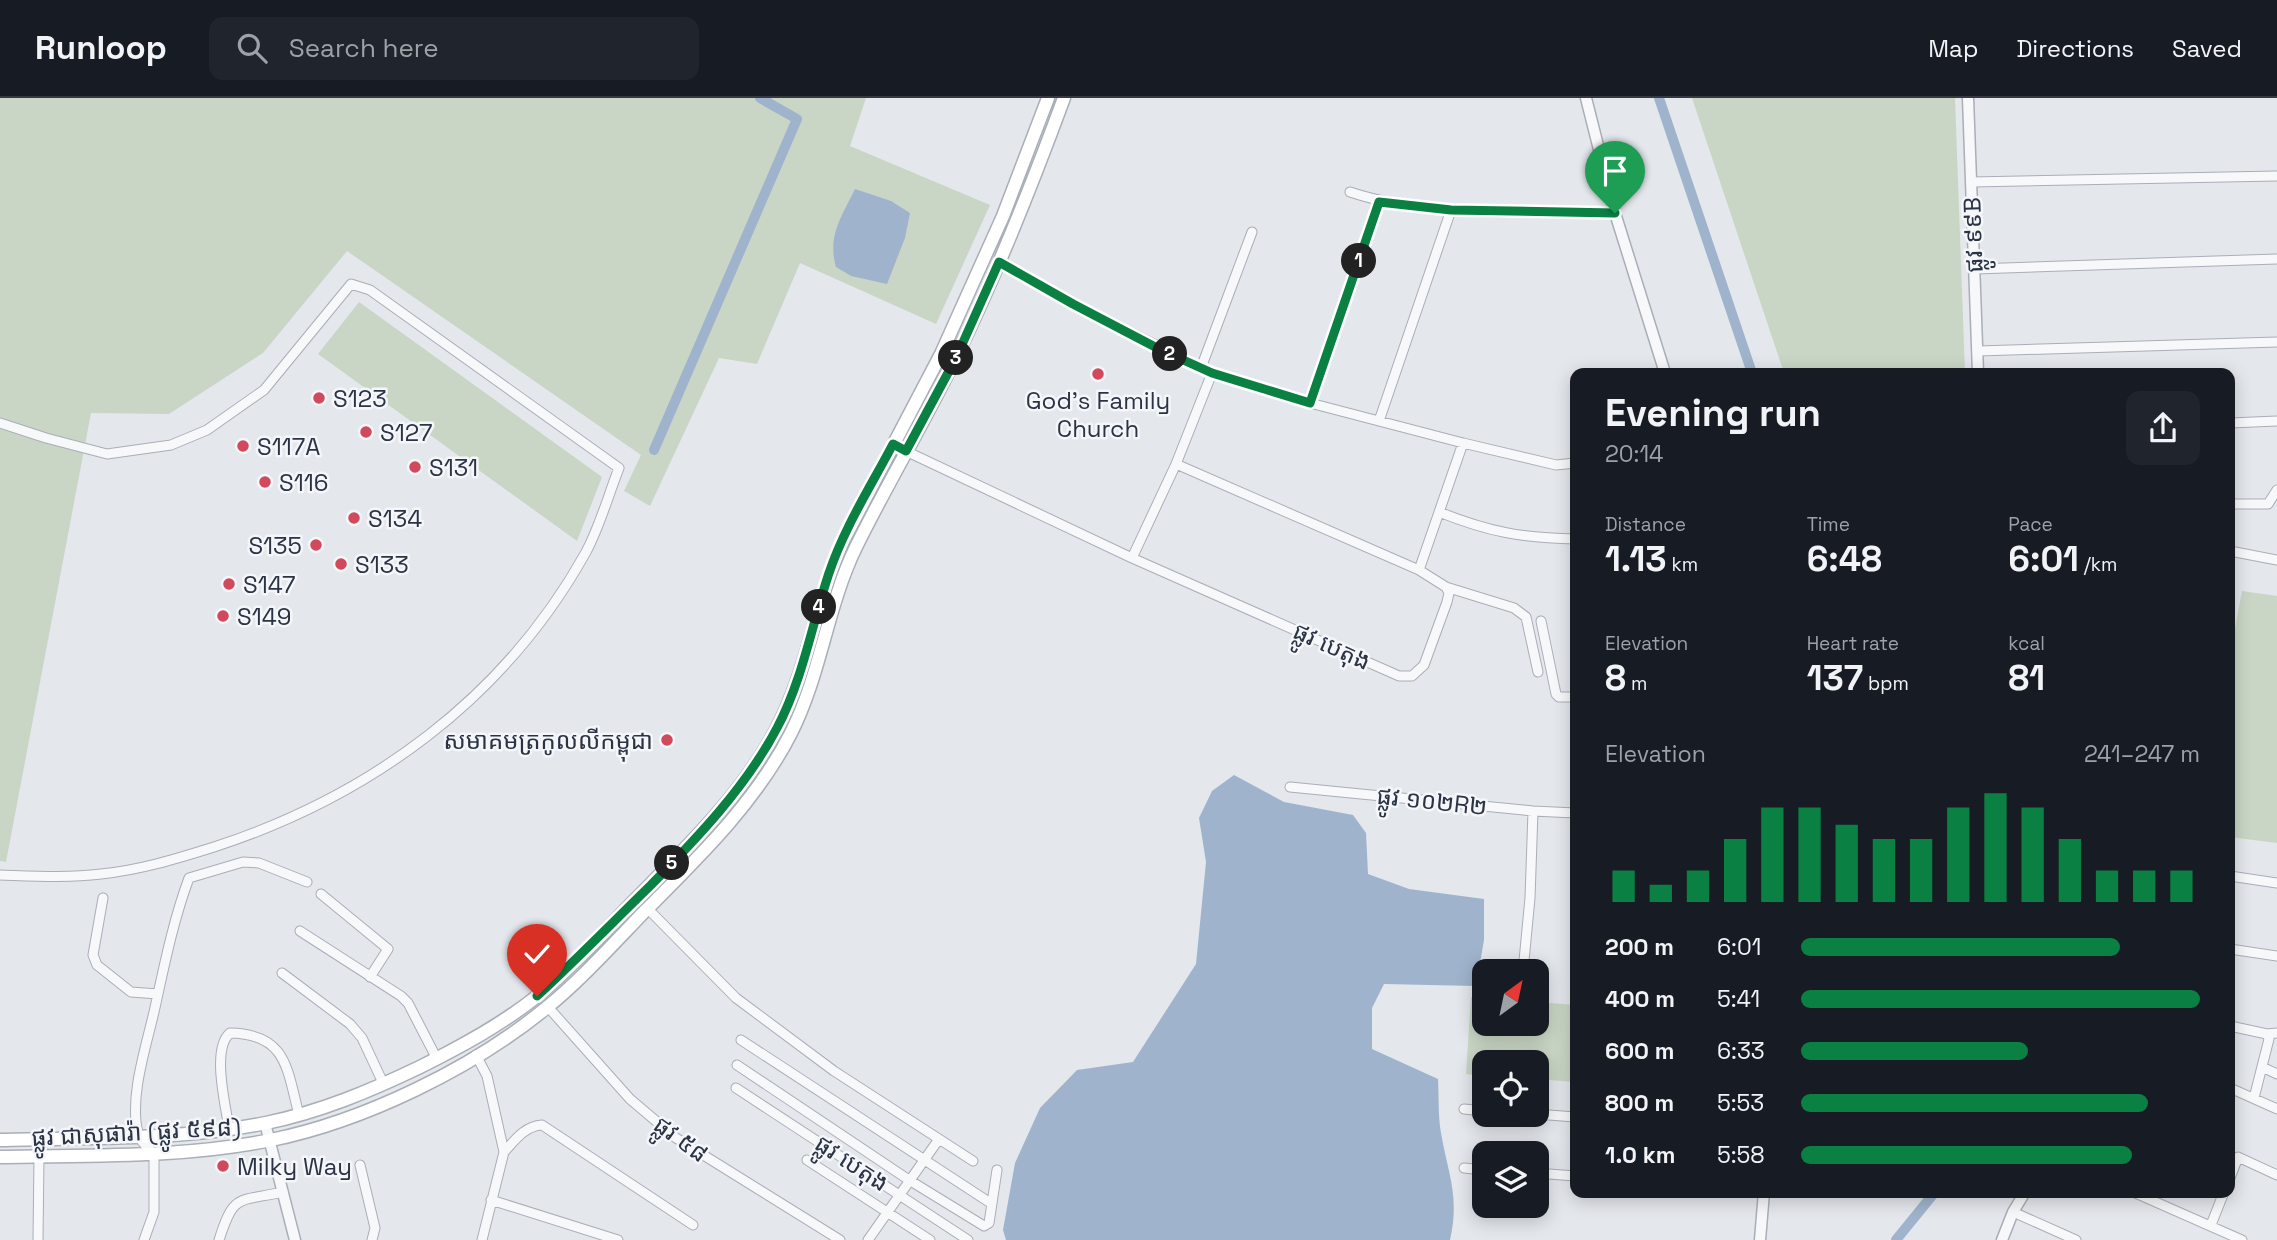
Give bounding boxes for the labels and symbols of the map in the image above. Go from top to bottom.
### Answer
pin [1585,141,1645,213]
street label: ផ្លូវ ៩៩B [1956,196,1997,273]
pin: 1 [1342,244,1376,278]
pin: 2 [1152,336,1188,372]
pin: 3 [939,341,974,376]
marker: God's Family Church [1090,366,1106,382]
place label: S123 [333,383,387,414]
place label: God's Family Church [1026,385,1170,444]
marker: S123 [311,390,327,406]
place label: S127 [380,417,433,448]
marker: S127 [358,424,374,440]
place label: S117A [257,431,320,462]
marker: S117A [235,438,251,454]
place label: S131 [429,452,478,483]
marker: S131 [407,459,423,475]
place label: S116 [279,467,328,498]
marker: S116 [257,474,273,490]
place label: S134 [368,503,422,534]
marker: S134 [346,510,362,526]
place label: S135 [248,530,302,561]
marker: S135 [308,537,324,553]
place label: S133 [355,549,409,580]
marker: S133 [333,556,349,572]
place label: S147 [243,569,296,600]
marker: S147 [221,576,237,592]
pin: 4 [802,589,836,624]
place label: S149 [237,601,291,632]
marker: S149 [215,608,231,624]
street label: ផ្លូវ បេតុង [1285,615,1376,683]
place label: សមាគមត្រកូលលីកម្ពុជា [444,725,653,762]
marker: សមាគមត្រកូលលីកម្ពុជា [659,732,675,748]
street label: ផ្លូវ ១០២R២ [1374,780,1489,829]
pin: 5 [654,846,690,880]
pin [507,924,567,996]
north arrow [1472,959,1549,1036]
street label: ផ្លូវ ៥៨ [644,1109,714,1175]
street label: ផ្លូវ ជាសុផារ៉ា (ផ្លូវ ៥៩៨) [30,1111,242,1160]
street label: ផ្លូវ បេតុង [805,1128,895,1204]
place label: Milky Way [237,1151,352,1182]
marker: Milky Way [215,1158,231,1174]

